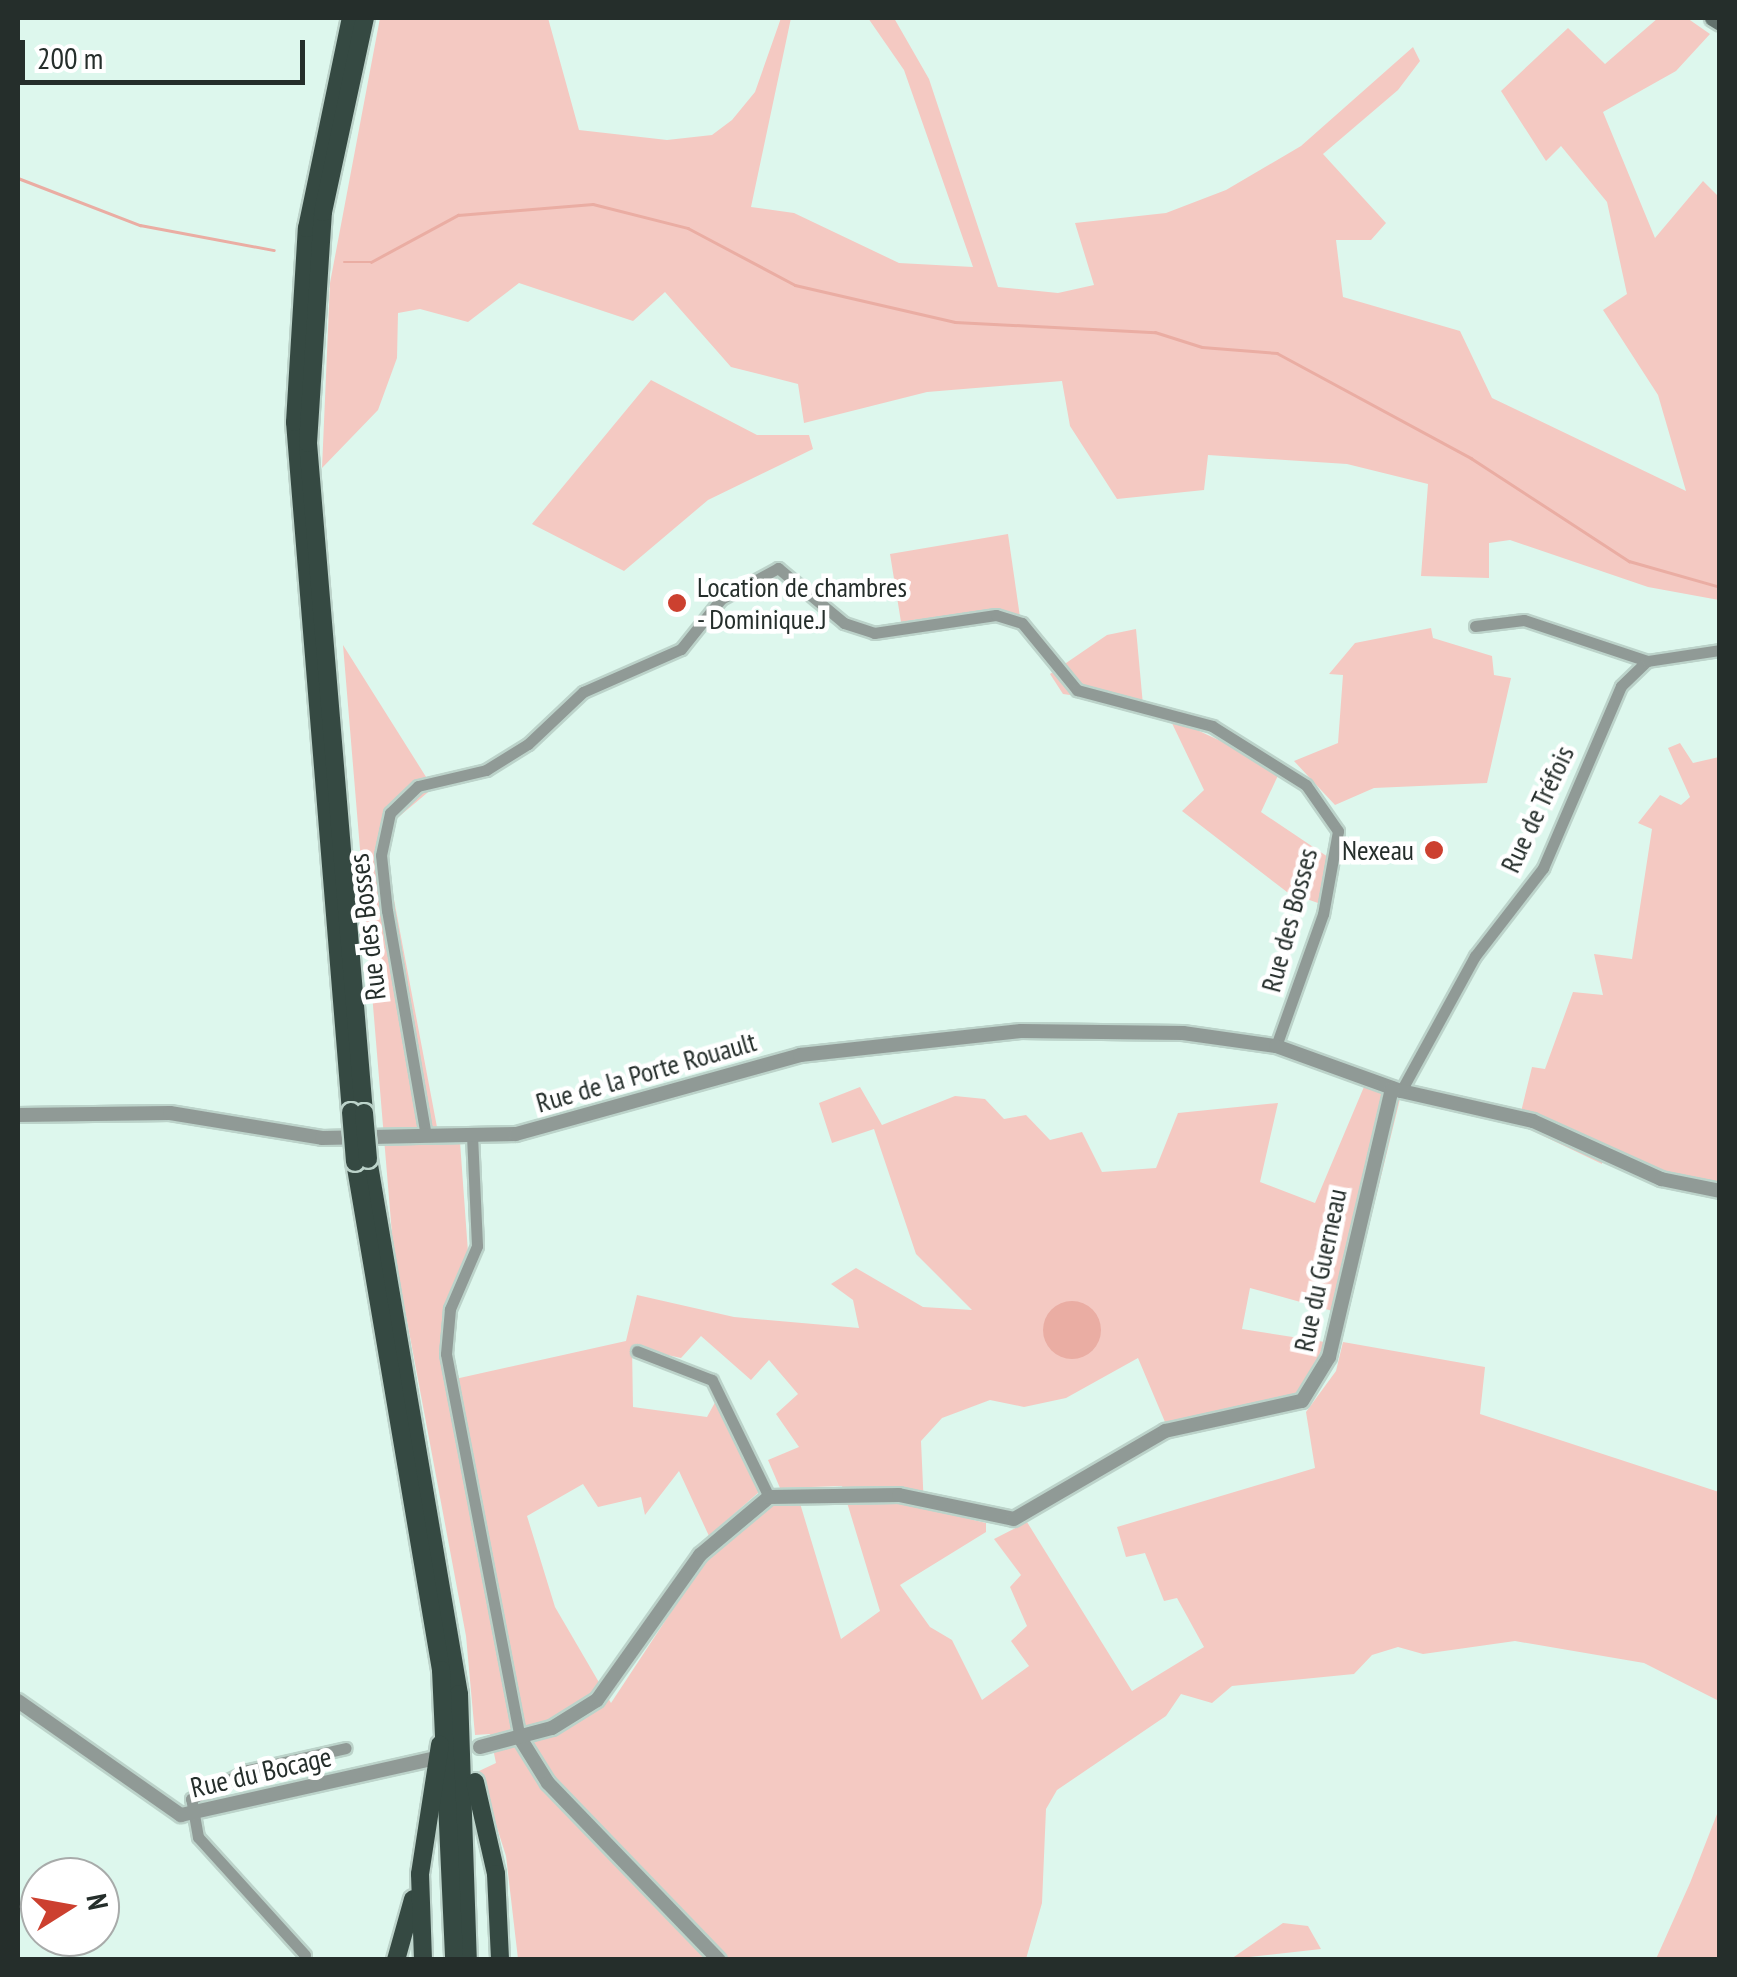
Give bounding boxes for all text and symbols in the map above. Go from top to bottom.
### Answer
scale bar [25,20,310,82]
text: 200 m [37,38,103,77]
place label: Location de chambres - Dominique.J [697,570,907,636]
marker: Location de chambres - Dominique.J [666,592,688,614]
street label: Rue de Tréfois [1493,740,1581,878]
place label: Nexeau [1342,833,1414,867]
marker: Nexeau [1423,839,1445,861]
street label: Rue des Bosses [1254,844,1324,996]
street label: Rue des Bosses [341,852,393,1002]
street label: Rue de la Porte Rouault [532,1024,760,1120]
street label: Rue du Guerneau [1286,1185,1354,1355]
street label: Rue du Bocage [187,1739,335,1805]
north arrow [20,1857,120,1957]
text: N [78,1891,118,1913]

